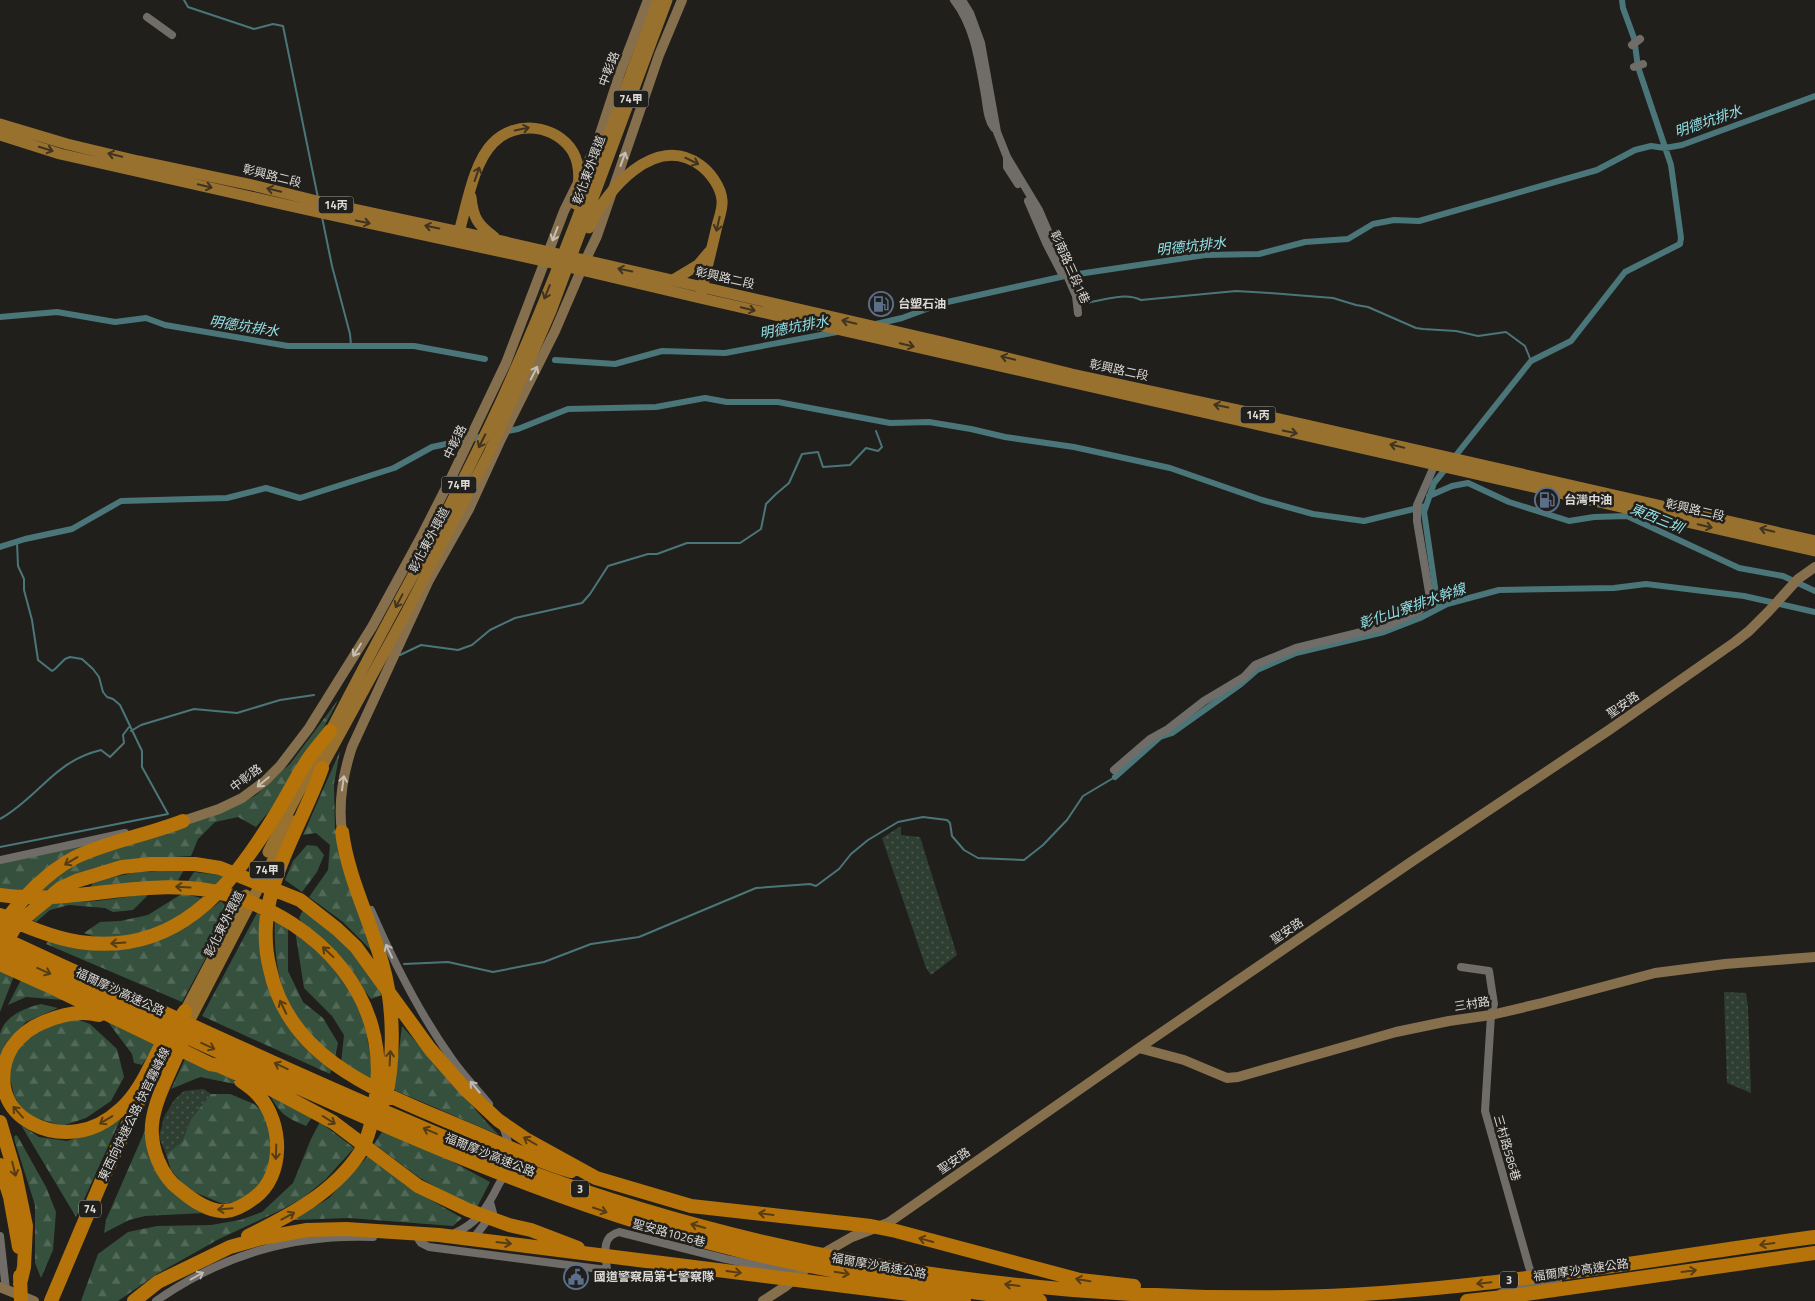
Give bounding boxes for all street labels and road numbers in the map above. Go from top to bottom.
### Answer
street label: 中彰路 [593,49,624,89]
road number: 74甲 [614,90,648,108]
street label: 彰化東外環道 [567,133,610,207]
street label: 彰興路二段 [241,159,304,192]
road number: 14丙 [318,196,354,214]
street label: 彰南路三段1巷 [1046,227,1095,307]
street label: 彰興路二段 [694,262,756,294]
street label: 彰興路二段 [1088,354,1150,385]
road number: 14丙 [1240,406,1276,424]
street label: 中彰路 [438,421,471,462]
road number: 74甲 [442,476,476,494]
street label: 彰興路二段 [1664,494,1726,526]
street label: 彰化東外環道 [403,504,454,576]
street label: 聖安路 [1603,686,1643,723]
street label: 中彰路 [226,759,266,796]
road number: 74甲 [250,862,284,878]
street label: 彰化東外環道 [199,887,248,960]
street label: 聖安路 [1266,913,1307,949]
street label: 福爾摩沙高速公路 [73,963,168,1020]
street label: 三村路 [1453,991,1491,1016]
street label: 東西向快速公路 快官霧峰線 [93,1044,174,1184]
street label: 三村路586巷 [1489,1112,1526,1183]
street label: 福爾摩沙高速公路 [442,1128,538,1181]
street label: 聖安路 [934,1142,974,1179]
road number: 3 [571,1180,589,1198]
road number: 74 [79,1200,101,1218]
street label: 聖安路1026巷 [631,1214,708,1251]
street label: 福爾摩沙高速公路 [830,1248,928,1283]
street label: 福爾摩沙高速公路 [1532,1253,1630,1286]
road number: 3 [1500,1272,1518,1288]

